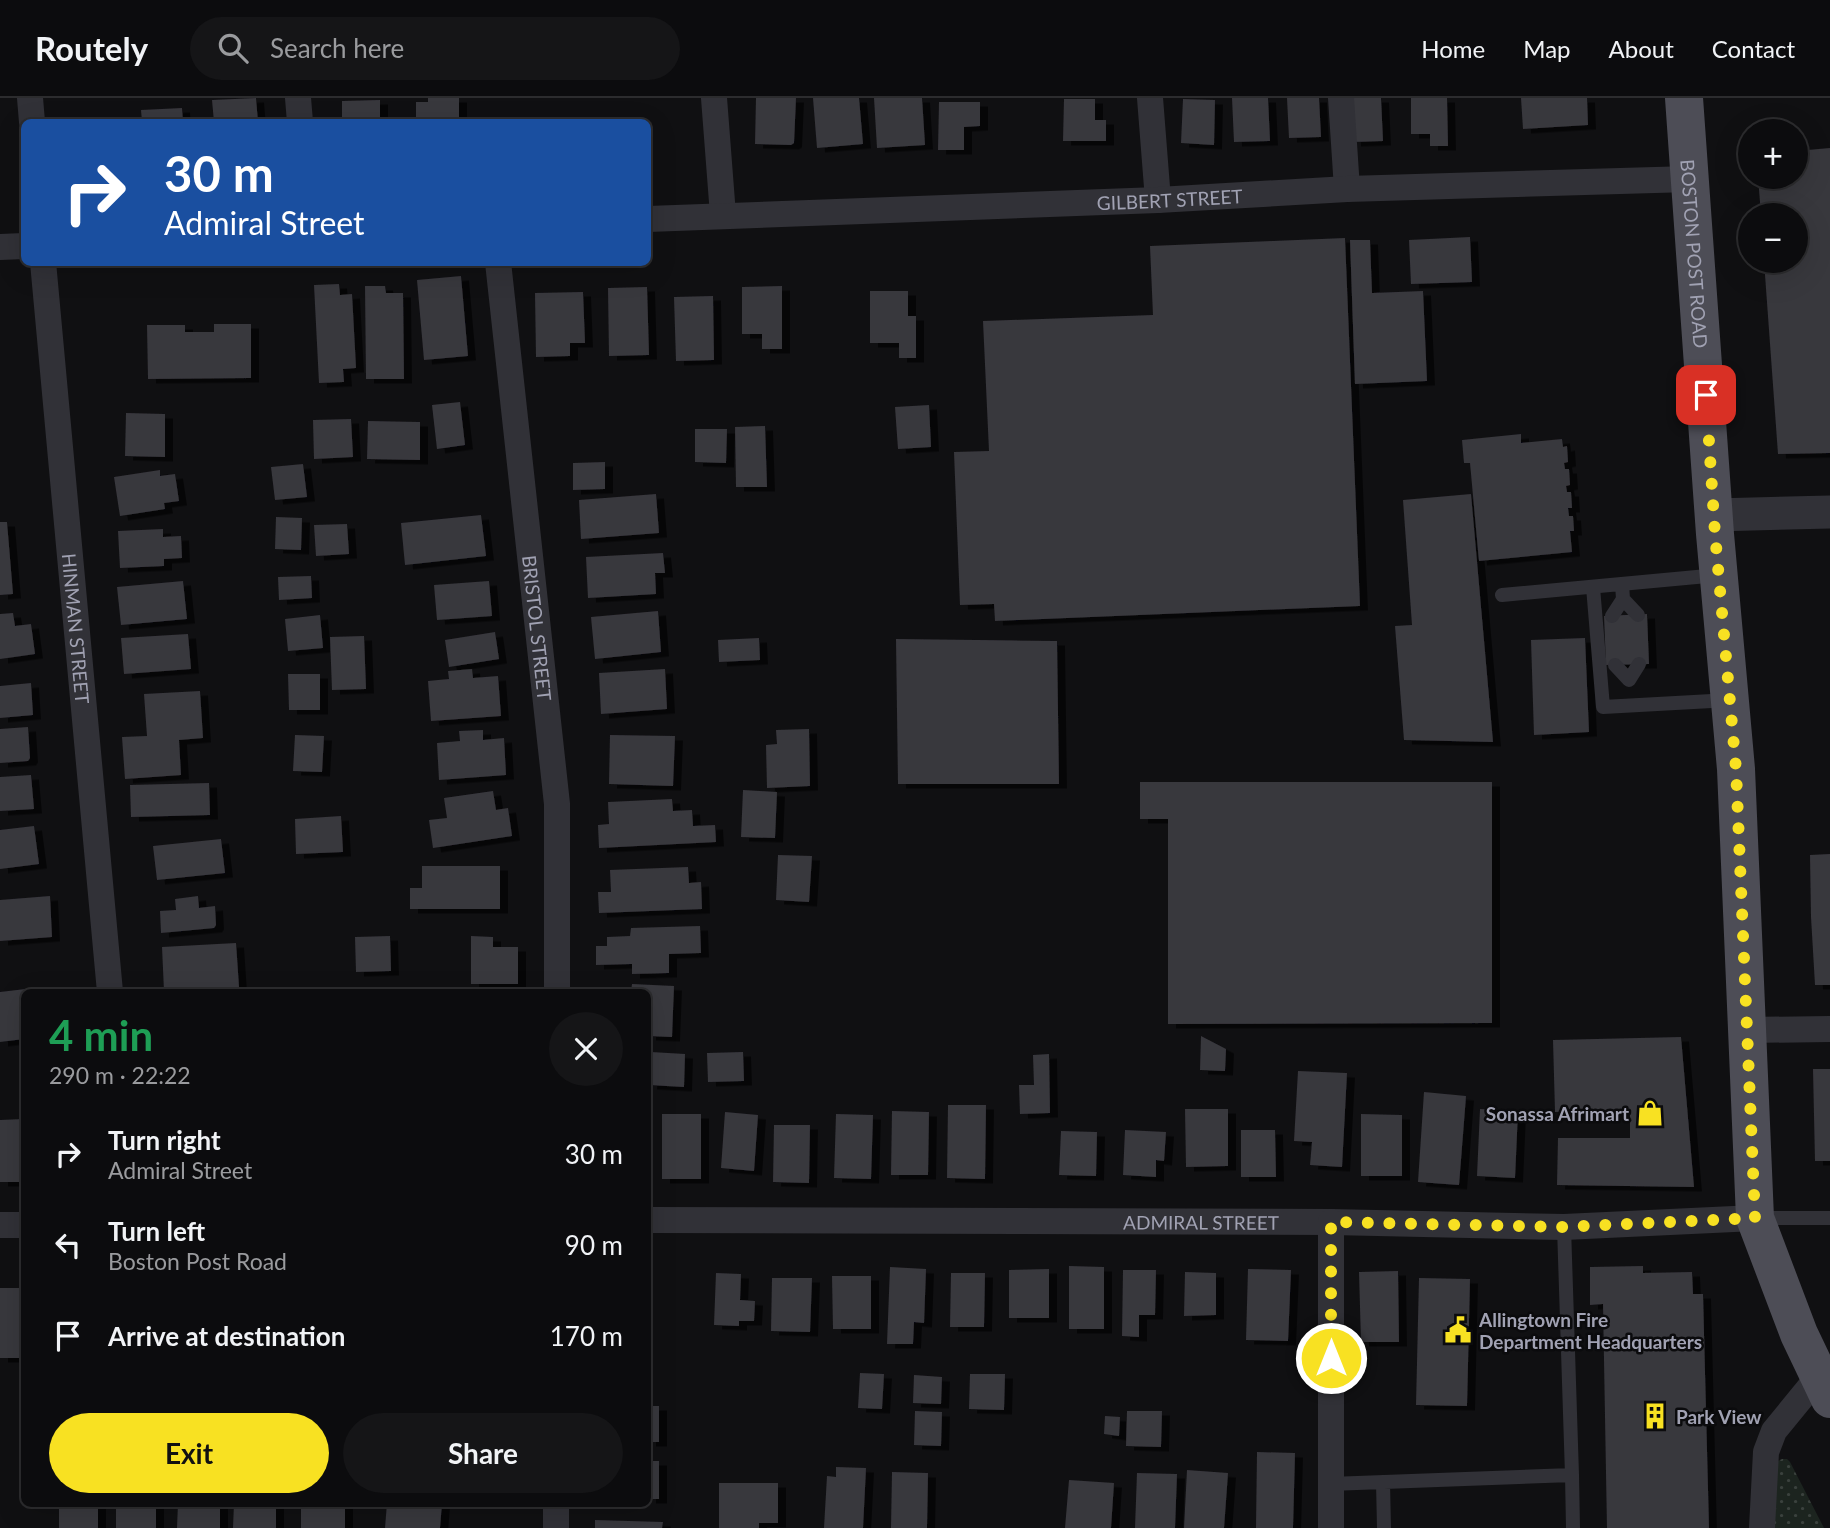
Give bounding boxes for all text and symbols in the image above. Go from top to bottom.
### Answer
search box [190,17,680,80]
text: Routely [35,28,148,68]
icon: search [214,29,252,67]
text: Search here [270,32,404,64]
text: Home [1421,34,1485,63]
text: Map [1523,34,1571,63]
text: About [1609,34,1674,63]
text: Contact [1712,34,1795,63]
map controls [1738,119,1808,273]
button: + [1738,119,1808,189]
text: 30 m [164,144,274,202]
icon: right [49,147,140,238]
street label: BOSTON POST ROAD [1677,158,1713,349]
street label: GILBERT STREET [1096,184,1243,214]
text: Admiral Street [164,203,365,242]
button: − [1738,203,1808,273]
pin [1676,365,1736,425]
icon: arrive [1687,376,1725,414]
street label: HINMAN STREET [58,552,95,705]
street label: BRISTOL STREET [518,554,557,702]
text: 4 min [49,1010,153,1060]
button: close [549,1012,623,1086]
text: 290 m · 22:22 [49,1061,191,1089]
shop icon: Sonassa Afrimart [1635,1098,1665,1128]
place label: Sonassa Afrimart [1486,1102,1629,1125]
text: Turn right [108,1124,221,1156]
icon: right [49,1135,87,1173]
text: 30 m [565,1138,623,1170]
text: Admiral Street [108,1156,252,1184]
street label: ADMIRAL STREET [1123,1210,1279,1233]
text: Turn left [108,1215,205,1247]
icon: left [49,1226,87,1264]
text: 90 m [565,1229,623,1261]
text: Boston Post Road [108,1247,287,1275]
place label: Allingtown Fire Department Headquarters [1478,1308,1702,1353]
public building icon: Allingtown Fire Department Headquarters [1443,1315,1473,1345]
icon: arrive [49,1317,87,1355]
text: Arrive at destination [108,1320,345,1352]
text: 170 m [550,1320,623,1352]
position arrow [1294,1321,1368,1395]
building icon: Park View [1640,1401,1670,1431]
place label: Park View [1676,1405,1762,1428]
button: Exit [49,1413,329,1493]
button: Share [343,1413,623,1493]

